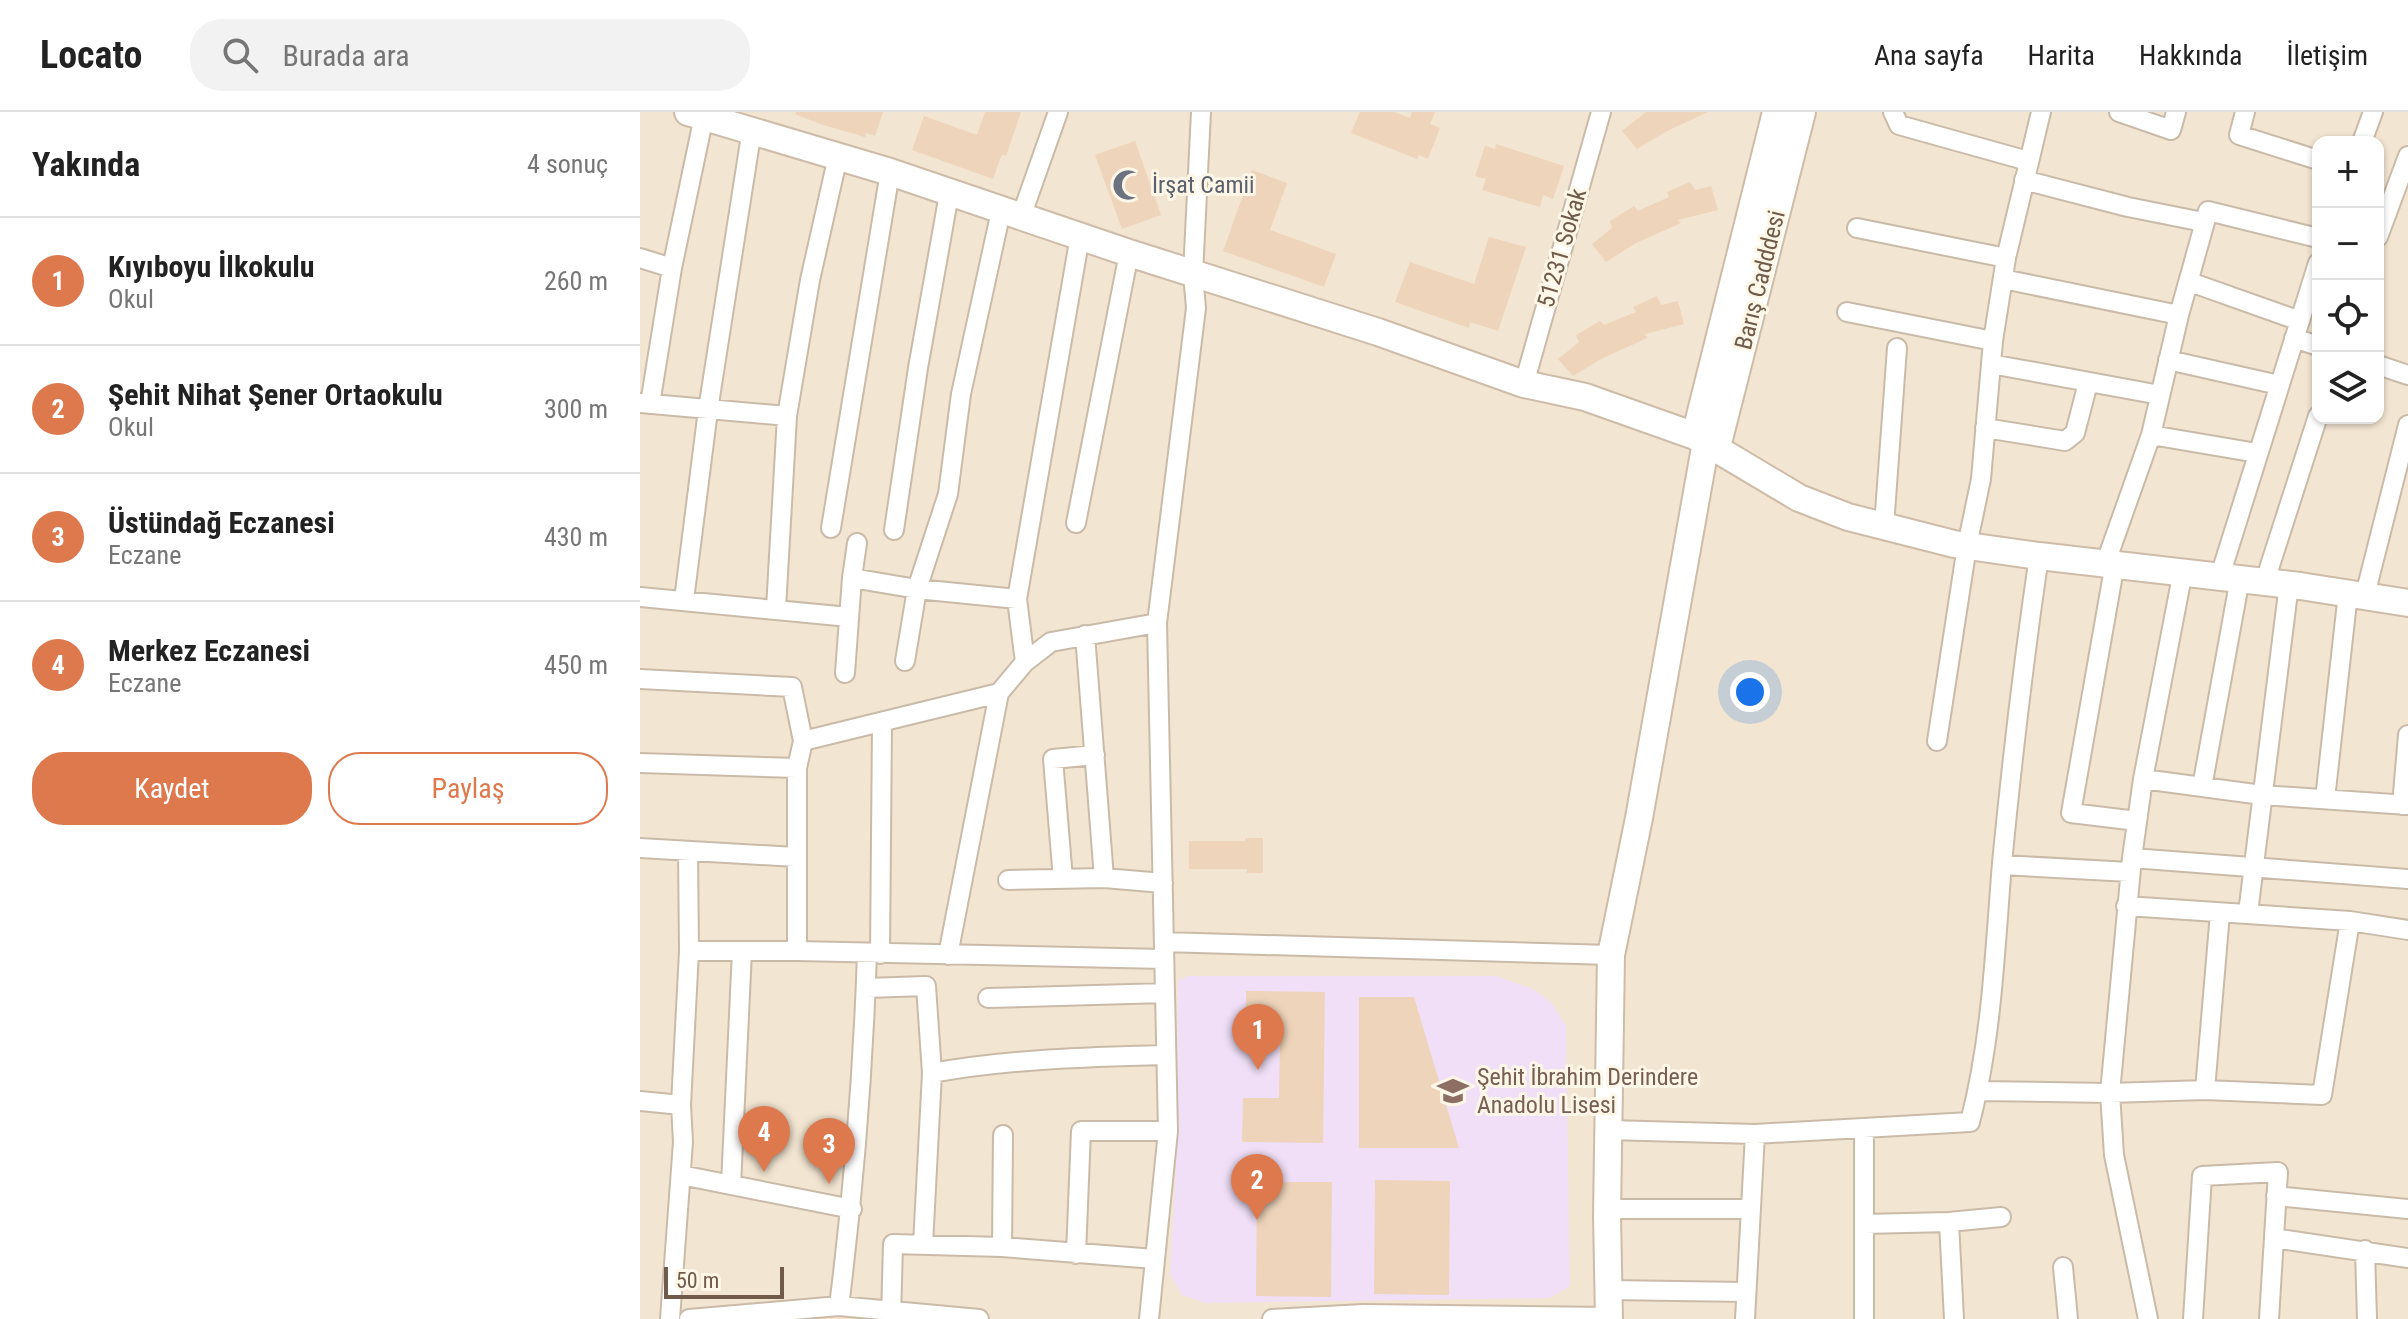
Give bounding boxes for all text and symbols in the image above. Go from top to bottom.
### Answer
search box [190,19,750,91]
text: Locato [40,33,142,77]
icon: search [218,33,262,77]
text: Burada ara [282,38,410,73]
text: Ana sayfa [1874,39,1984,72]
text: Harita [2028,39,2095,72]
text: Hakkında [2139,39,2242,72]
text: İletişim [2286,39,2368,72]
map controls [2312,136,2384,424]
button: + [2312,136,2384,208]
text: Yakında [32,144,140,184]
text: 4 sonuç [527,149,608,179]
mosque icon: İrşat Camii [1111,168,1145,202]
place label: İrşat Camii [1152,171,1255,199]
street label: 51231 Sokak [1532,185,1592,311]
street label: Barış Cadddesi [1729,207,1791,353]
button: − [2312,208,2384,280]
text: Kıyıboyu İlkokulu [108,249,315,284]
text: 1 [51,266,65,296]
text: 260 m [544,266,608,296]
button: locate [2312,280,2384,352]
text: Okul [108,284,154,314]
button: layers [2312,352,2384,424]
text: Şehit Nihat Şener Ortaokulu [108,377,443,412]
text: 2 [51,394,65,424]
text: 300 m [544,394,608,424]
text: Okul [108,412,154,442]
text: Üstündağ Eczanesi [108,505,335,540]
text: 3 [51,522,65,552]
text: 430 m [544,522,608,552]
text: Eczane [108,540,181,570]
text: Merkez Eczanesi [108,633,310,668]
text: 4 [51,650,65,680]
text: 450 m [544,650,608,680]
text: Eczane [108,668,181,698]
your location [1730,672,1770,712]
button: Kaydet [32,752,312,825]
button: Paylaş [328,752,608,825]
pin: 1 [1232,1004,1284,1070]
place label: Şehit İbrahim Derindere Anadolu Lisesi [1477,1063,1698,1119]
school or university icon: Şehit İbrahim Derindere Anadolu Lisesi [1436,1074,1470,1108]
pin: 4 [738,1106,790,1172]
pin: 3 [803,1118,855,1184]
pin: 2 [1231,1154,1283,1220]
scale bar [664,1263,784,1299]
text: 50 m [676,1268,719,1293]

